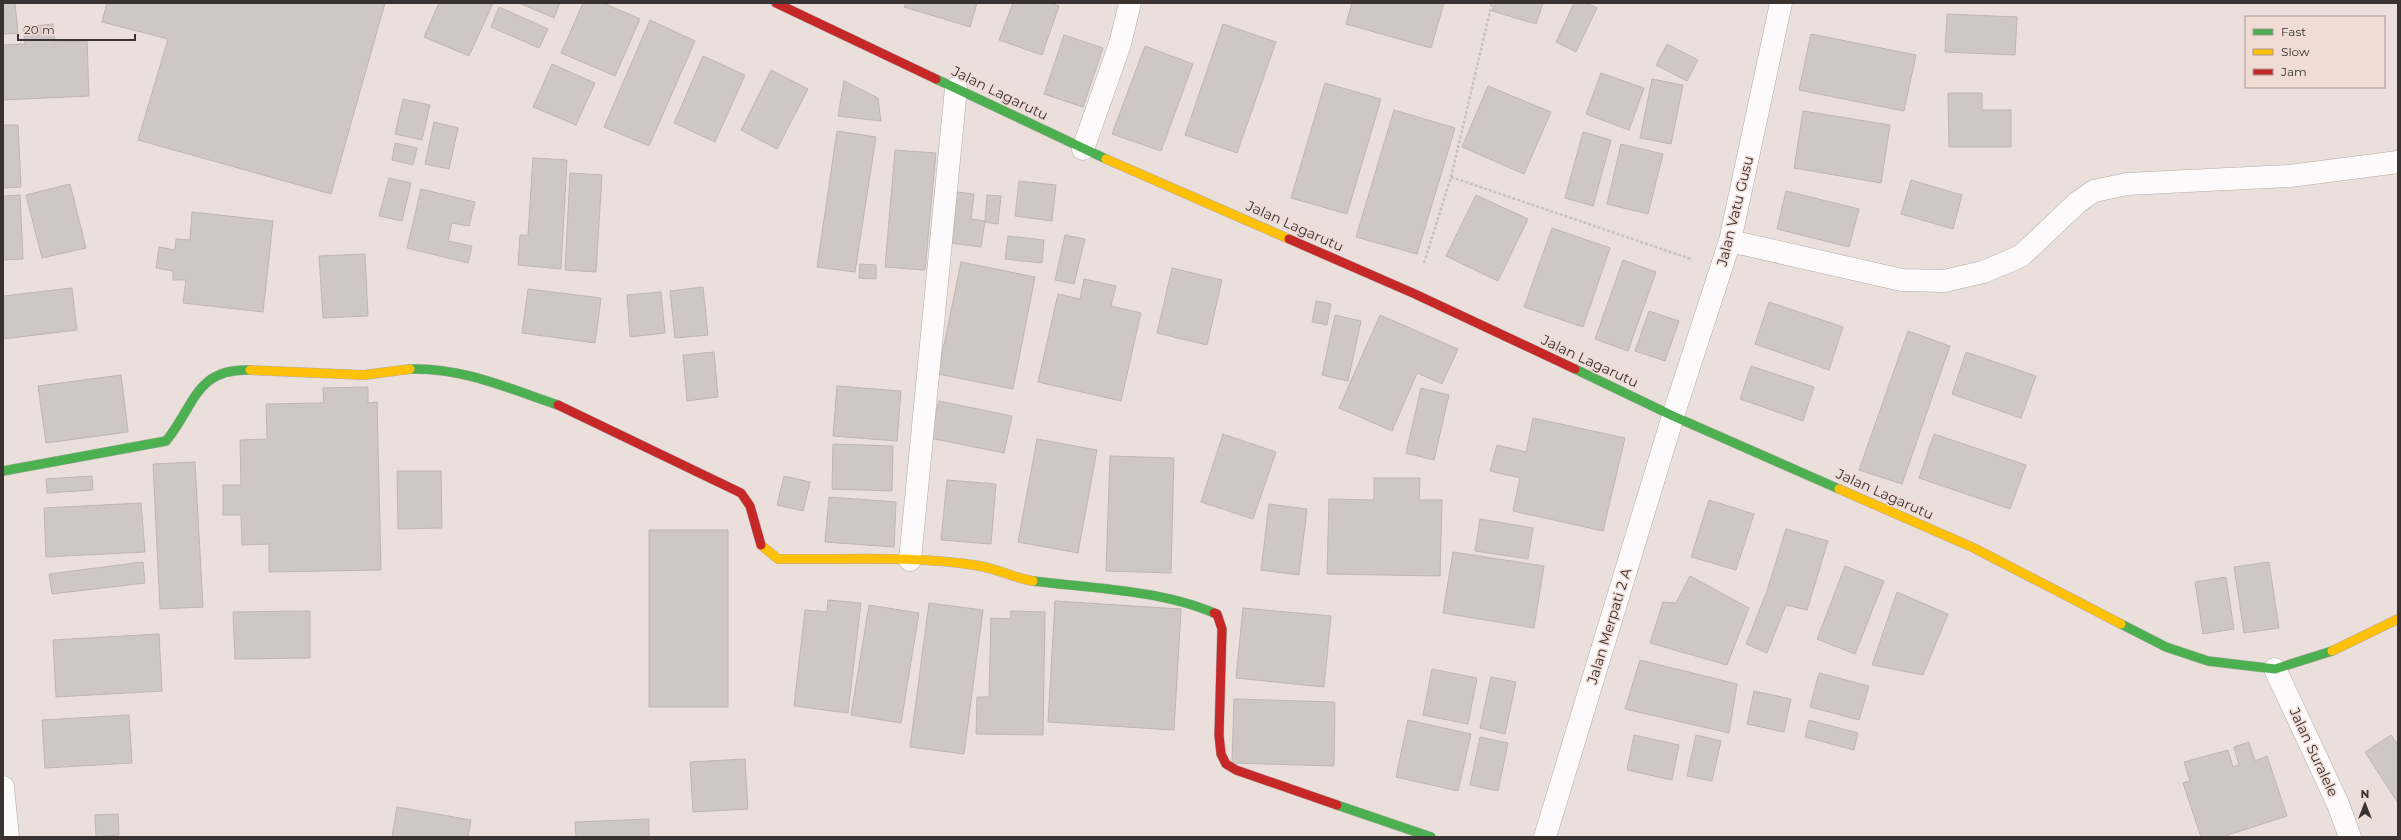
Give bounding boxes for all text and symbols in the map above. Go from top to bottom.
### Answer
scale bar [18,16,135,42]
legend [2245,16,2385,88]
text: 20 m [24,22,55,37]
text: Fast [2281,24,2306,39]
text: Slow [2281,44,2310,59]
street label: Jalan Lagarutu [948,61,1051,124]
text: Jam [2280,64,2307,79]
street label: Jalan Vatu Gusu [1712,154,1757,269]
street label: Jalan Lagarutu [1243,196,1347,256]
street label: Jalan Lagarutu [1538,330,1641,391]
street label: Jalan Lagarutu [1833,464,1937,524]
street label: Jalan Merpati 2 A [1583,565,1635,687]
street label: Jalan Suralele [2285,704,2342,799]
north arrow [2345,784,2385,824]
text: N [2361,787,2369,801]

